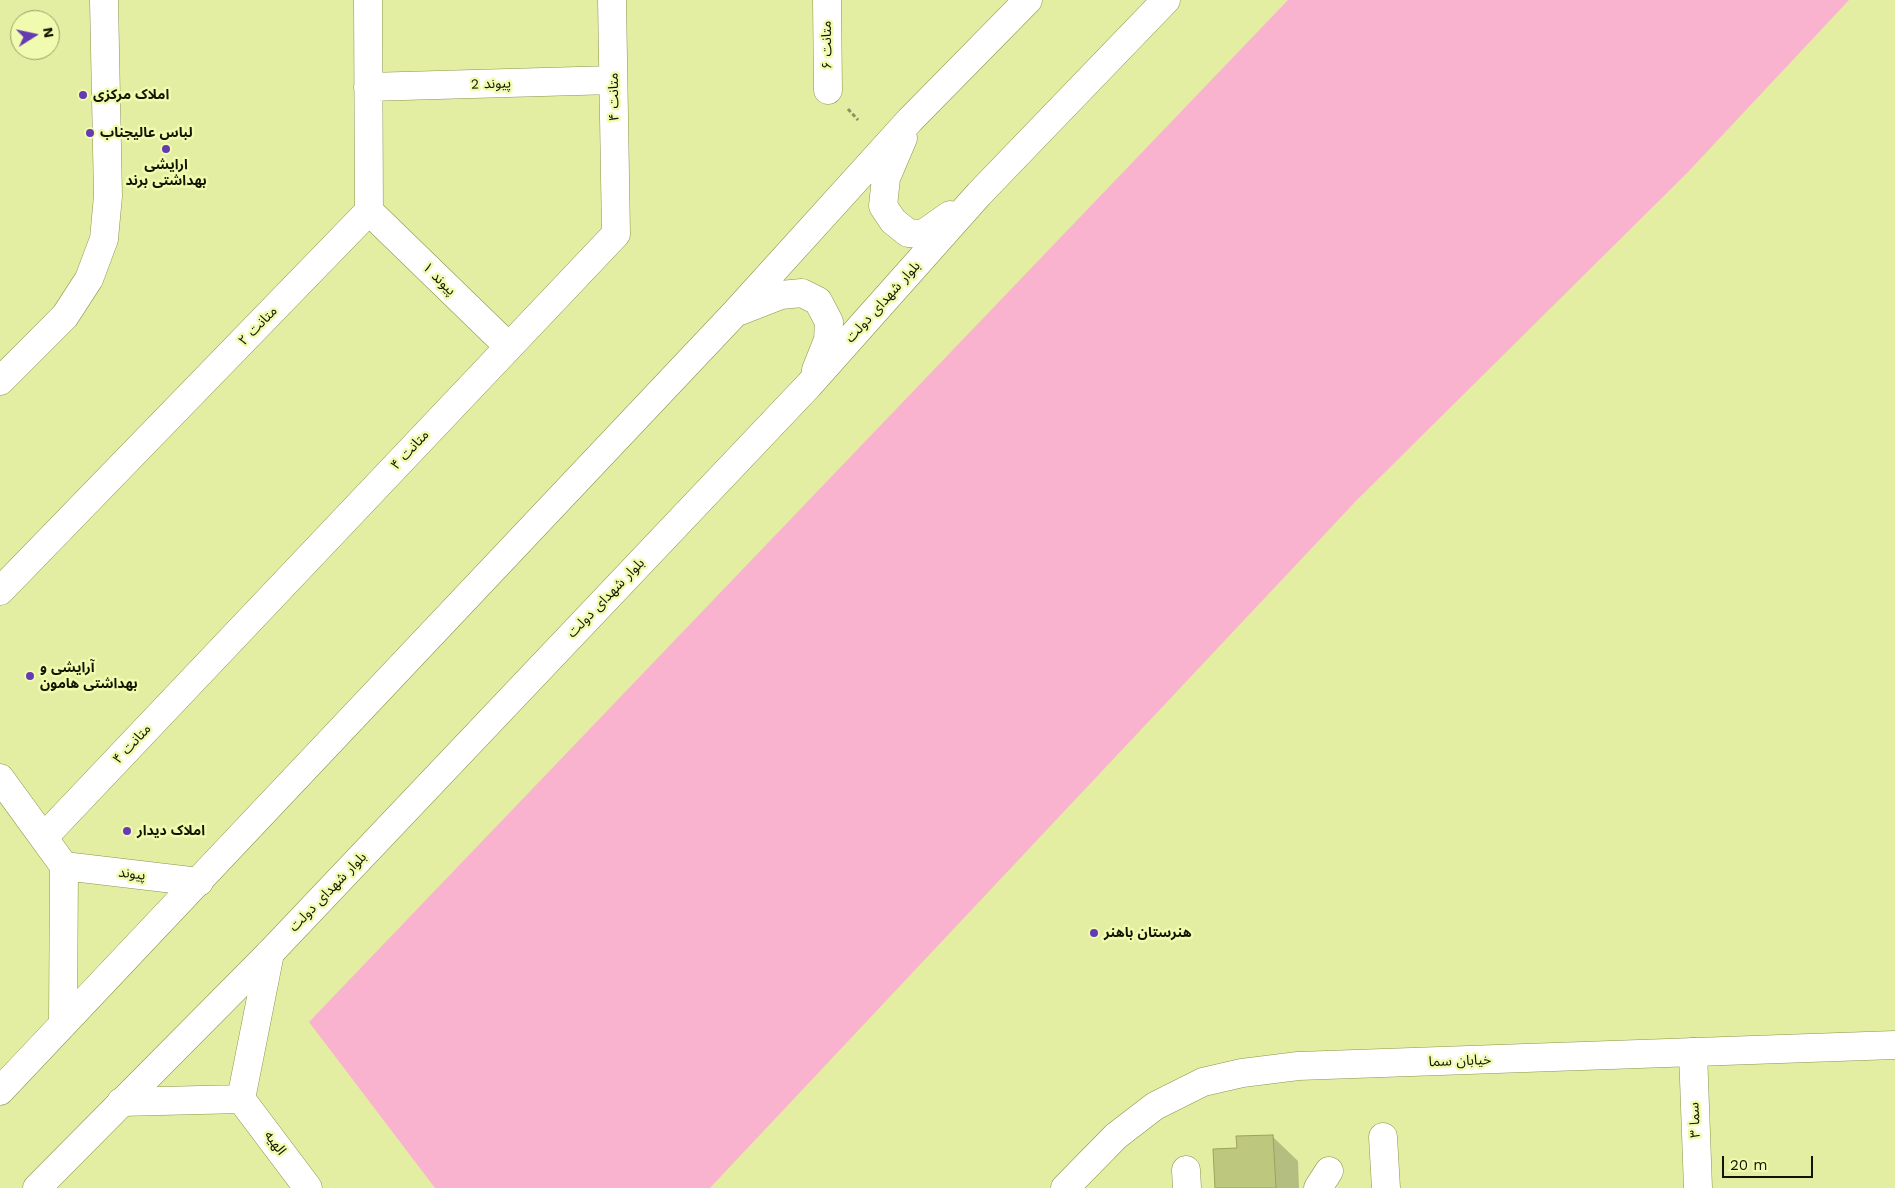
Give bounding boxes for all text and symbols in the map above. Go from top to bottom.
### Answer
north arrow [10,10,60,60]
street label: متانت ۶ [818,21,836,69]
text: N [40,26,58,39]
street label: متانت ۴ [605,73,623,121]
street label: پیوند 2 [471,75,511,93]
place label: املاک مرکزی [93,87,169,103]
marker: املاک مرکزی [77,89,89,101]
place label: لباس عالیجناب [100,125,193,141]
marker: لباس عالیجناب [84,127,96,139]
marker: ارایشی بهداشتی برند [160,143,172,155]
place label: ارایشی بهداشتی برند [125,157,207,190]
street label: بلوار شهدای دولت [842,258,924,346]
street label: پیوند ۱ [419,259,459,299]
street label: متانت ۲ [235,303,281,349]
street label: متانت ۴ [387,427,433,473]
street label: بلوار شهدای دولت [564,555,648,641]
place label: آرایشی و بهداشتی هامون [40,660,138,692]
marker: آرایشی و بهداشتی هامون [24,670,36,682]
street label: متانت ۴ [109,721,155,767]
place label: املاک دیدار [137,823,205,839]
marker: املاک دیدار [121,825,133,837]
street label: بلوار شهدای دولت [286,849,370,935]
street label: پیوند [117,864,147,884]
place label: هنرستان باهنر [1104,925,1192,941]
marker: هنرستان باهنر [1088,927,1100,939]
street label: خیابان سما [1428,1052,1492,1070]
street label: سما ۳ [1686,1102,1704,1138]
street label: الهیه [260,1128,290,1158]
scale bar [1725,1146,1816,1178]
text: 20 m [1730,1156,1768,1174]

